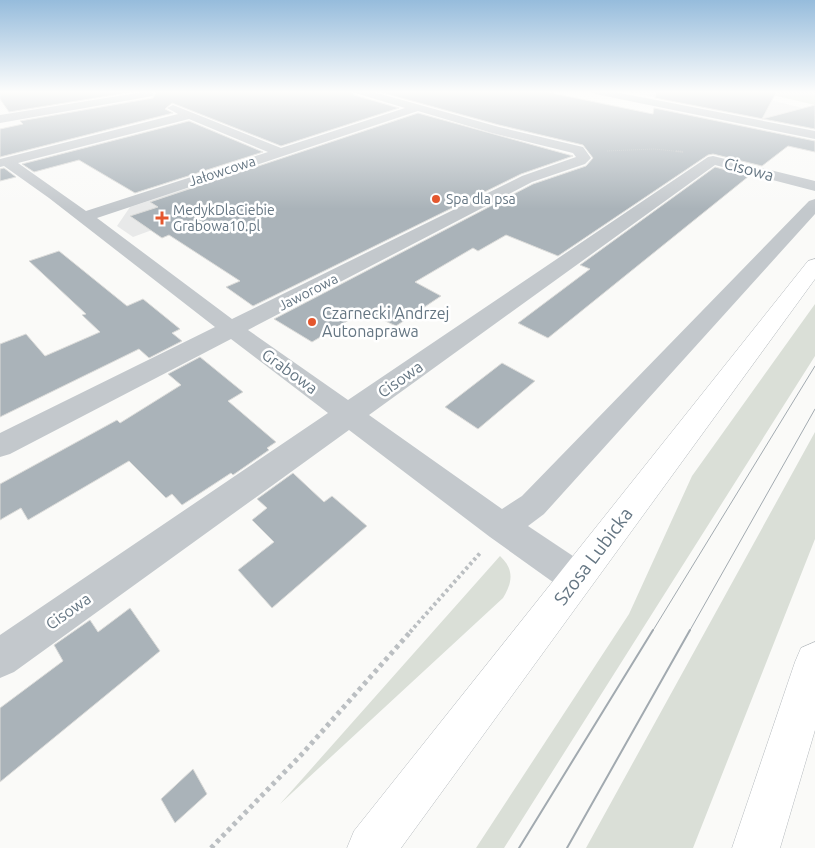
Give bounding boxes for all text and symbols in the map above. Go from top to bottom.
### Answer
street label: Jałowcowa [186,153,258,189]
street label: Cisowa [722,154,776,184]
place label: Spa dla psa [446,191,516,207]
marker: Spa dla psa [430,193,442,205]
place label: MedykDlaCiebie Grabowa10.pl [173,202,275,234]
marker: MedykDlaCiebie Grabowa10.pl [155,211,169,225]
street label: Jaworowa [276,270,340,314]
place label: Czarnecki Andrzej Autonaprawa [322,304,449,340]
marker: Czarnecki Andrzej Autonaprawa [306,316,318,328]
street label: Grabowa [259,345,321,397]
street label: Cisowa [374,357,426,401]
street label: Szosa Lubicka [549,503,637,609]
street label: Cisowa [42,589,94,633]

